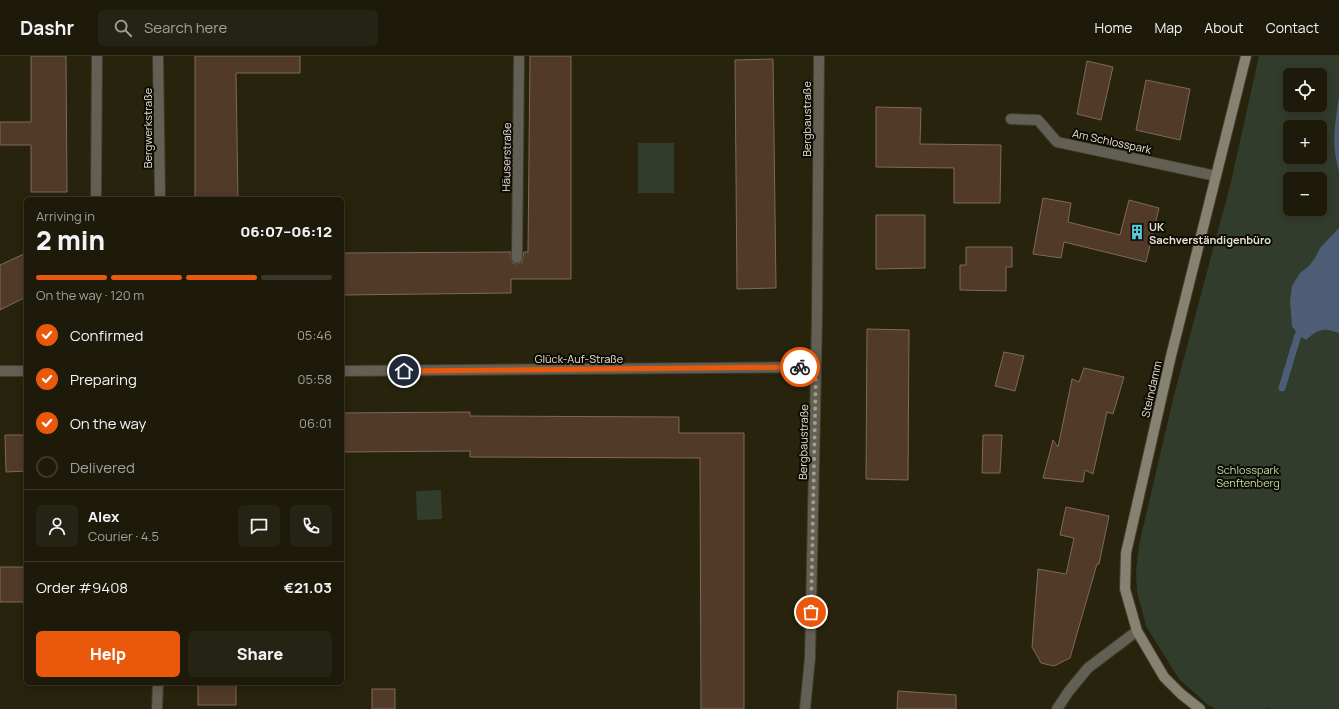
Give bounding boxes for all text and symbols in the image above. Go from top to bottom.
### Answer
search box [98,10,378,46]
text: Dashr [20,15,74,41]
icon: search [112,17,134,39]
text: Search here [144,17,227,38]
text: Home [1095,18,1132,37]
text: Map [1154,18,1182,37]
text: About [1204,18,1244,37]
text: Contact [1266,18,1319,37]
map controls [1283,68,1327,216]
button: locate [1283,68,1327,112]
street label: Bergbaustraße [799,81,814,157]
street label: Bergwerkstraße [140,87,155,168]
button: + [1283,120,1327,164]
street label: Häuserstraße [498,122,514,192]
street label: Am Schlosspark [1071,125,1153,157]
button: − [1283,172,1327,216]
text: Arriving in [36,207,95,225]
place label: UK Sachverständigenbüro [1149,219,1271,247]
text: 06:07–06:12 [240,221,332,242]
text: 2 min [36,222,105,258]
building icon: UK Sachverständigenbüro [1128,223,1146,241]
text: On the way · 120 m [36,286,144,304]
icon: check [36,324,58,346]
text: Confirmed [70,325,143,346]
text: 05:46 [297,326,332,344]
courier [780,347,820,387]
street label: Glück-Auf-Straße [535,351,624,366]
pin [387,354,421,388]
icon: bike [789,356,811,378]
street label: Steindamm [1137,359,1165,419]
icon: home [393,360,415,382]
icon: check [36,368,58,390]
text: Preparing [70,369,137,390]
text: 05:58 [298,370,332,388]
street label: Bergbaustraße [795,403,811,480]
icon: check [36,412,58,434]
text: On the way [70,413,146,434]
text: 06:01 [299,414,332,432]
text: Delivered [70,457,135,478]
park label: Schlosspark Senftenberg [1216,462,1280,490]
button: person [36,505,78,547]
button: chat [238,505,280,547]
button: phone [290,505,332,547]
text: Alex [88,506,119,527]
text: Courier · 4.5 [88,527,159,545]
text: Order #9408 [36,577,128,598]
text: €21.03 [284,577,332,598]
pin [794,595,828,629]
icon: bag [800,601,822,623]
button: Help [36,631,180,677]
button: Share [188,631,332,677]

